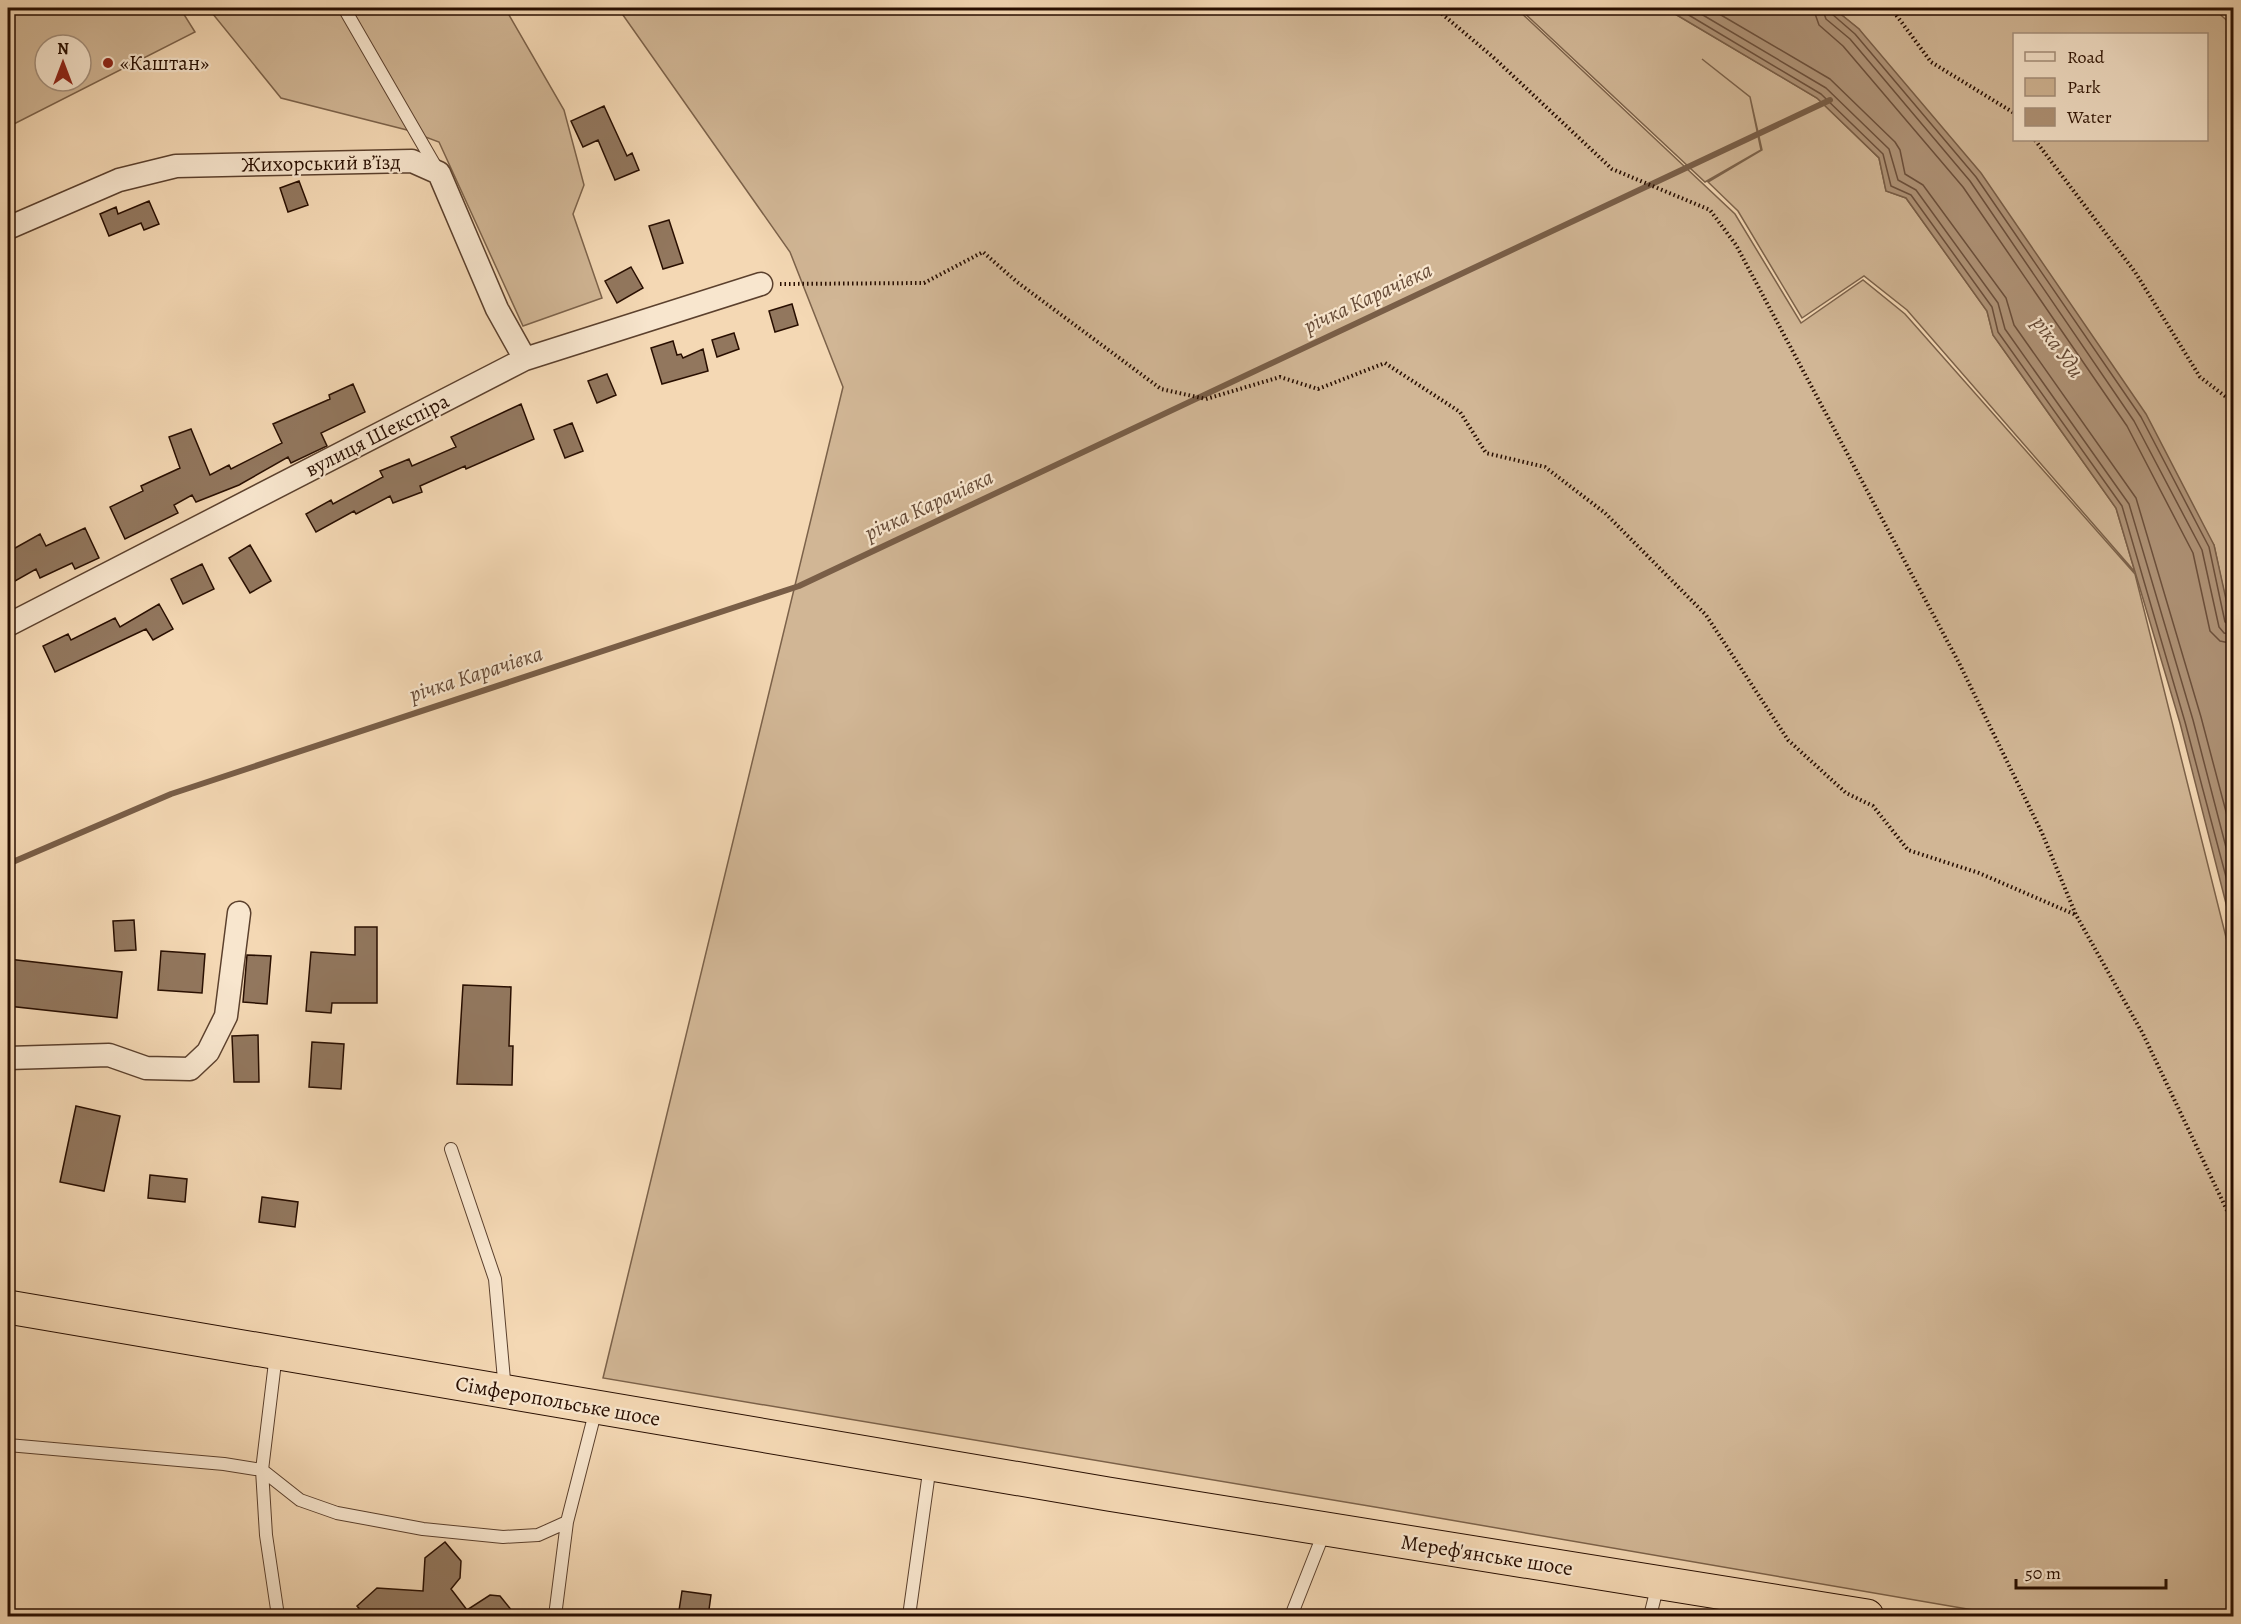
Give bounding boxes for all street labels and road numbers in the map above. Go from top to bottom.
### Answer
street label: Жихорський в’їзд [241,148,401,178]
street label: вулиця Шекспіра [300,387,454,483]
street label: Сімферопольське шосе [453,1369,663,1433]
street label: Мереф'янське шосе [1399,1528,1575,1582]

